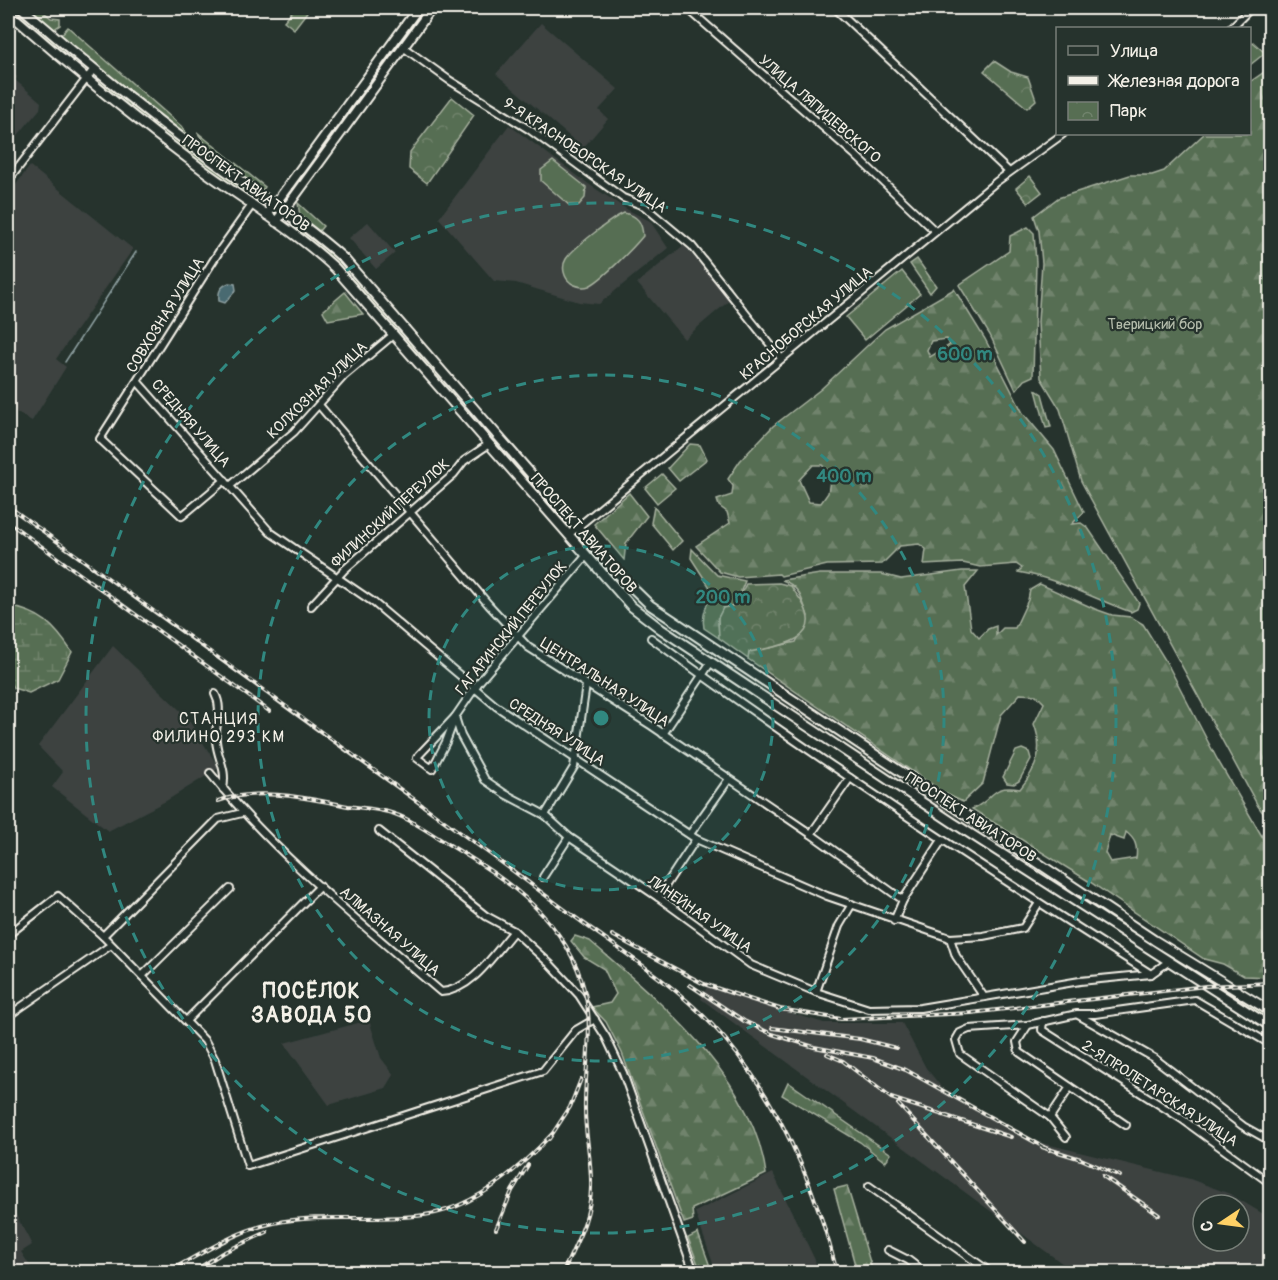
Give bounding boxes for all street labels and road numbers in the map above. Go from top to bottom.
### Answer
street label: УЛИЦА ЛЯПИДЕВСКОГО [755,51,885,168]
street label: 9-Я КРАСНОБОРСКАЯ УЛИЦА [499,94,670,217]
street label: ПРОСПЕКТ АВИАТОРОВ [178,131,313,236]
street label: СОВХОЗНАЯ УЛИЦА [122,254,209,376]
street label: КРАСНОБОРСКАЯ УЛИЦА [736,262,877,384]
street label: КОЛХОЗНАЯ УЛИЦА [263,337,372,443]
street label: СРЕДНЯЯ УЛИЦА [147,375,234,472]
street label: ФИЛИНСКИЙ ПЕРЕУЛОК [327,455,454,572]
street label: ПРОСПЕКТ АВИАТОРОВ [526,470,641,597]
street label: ГАГАРИНСКИЙ ПЕРЕУЛОК [451,557,571,699]
street label: ЦЕНТРАЛЬНАЯ УЛИЦА [537,634,673,731]
street label: СРЕДНЯЯ УЛИЦА [505,694,609,771]
street label: ПРОСПЕКТ АВИАТОРОВ [902,768,1040,867]
street label: ЛИНЕЙНАЯ УЛИЦА [643,871,756,958]
street label: АЛМАЗНАЯ УЛИЦА [336,883,444,980]
street label: 2-Я ПРОЛЕТАРСКАЯ УЛИЦА [1078,1036,1241,1151]

